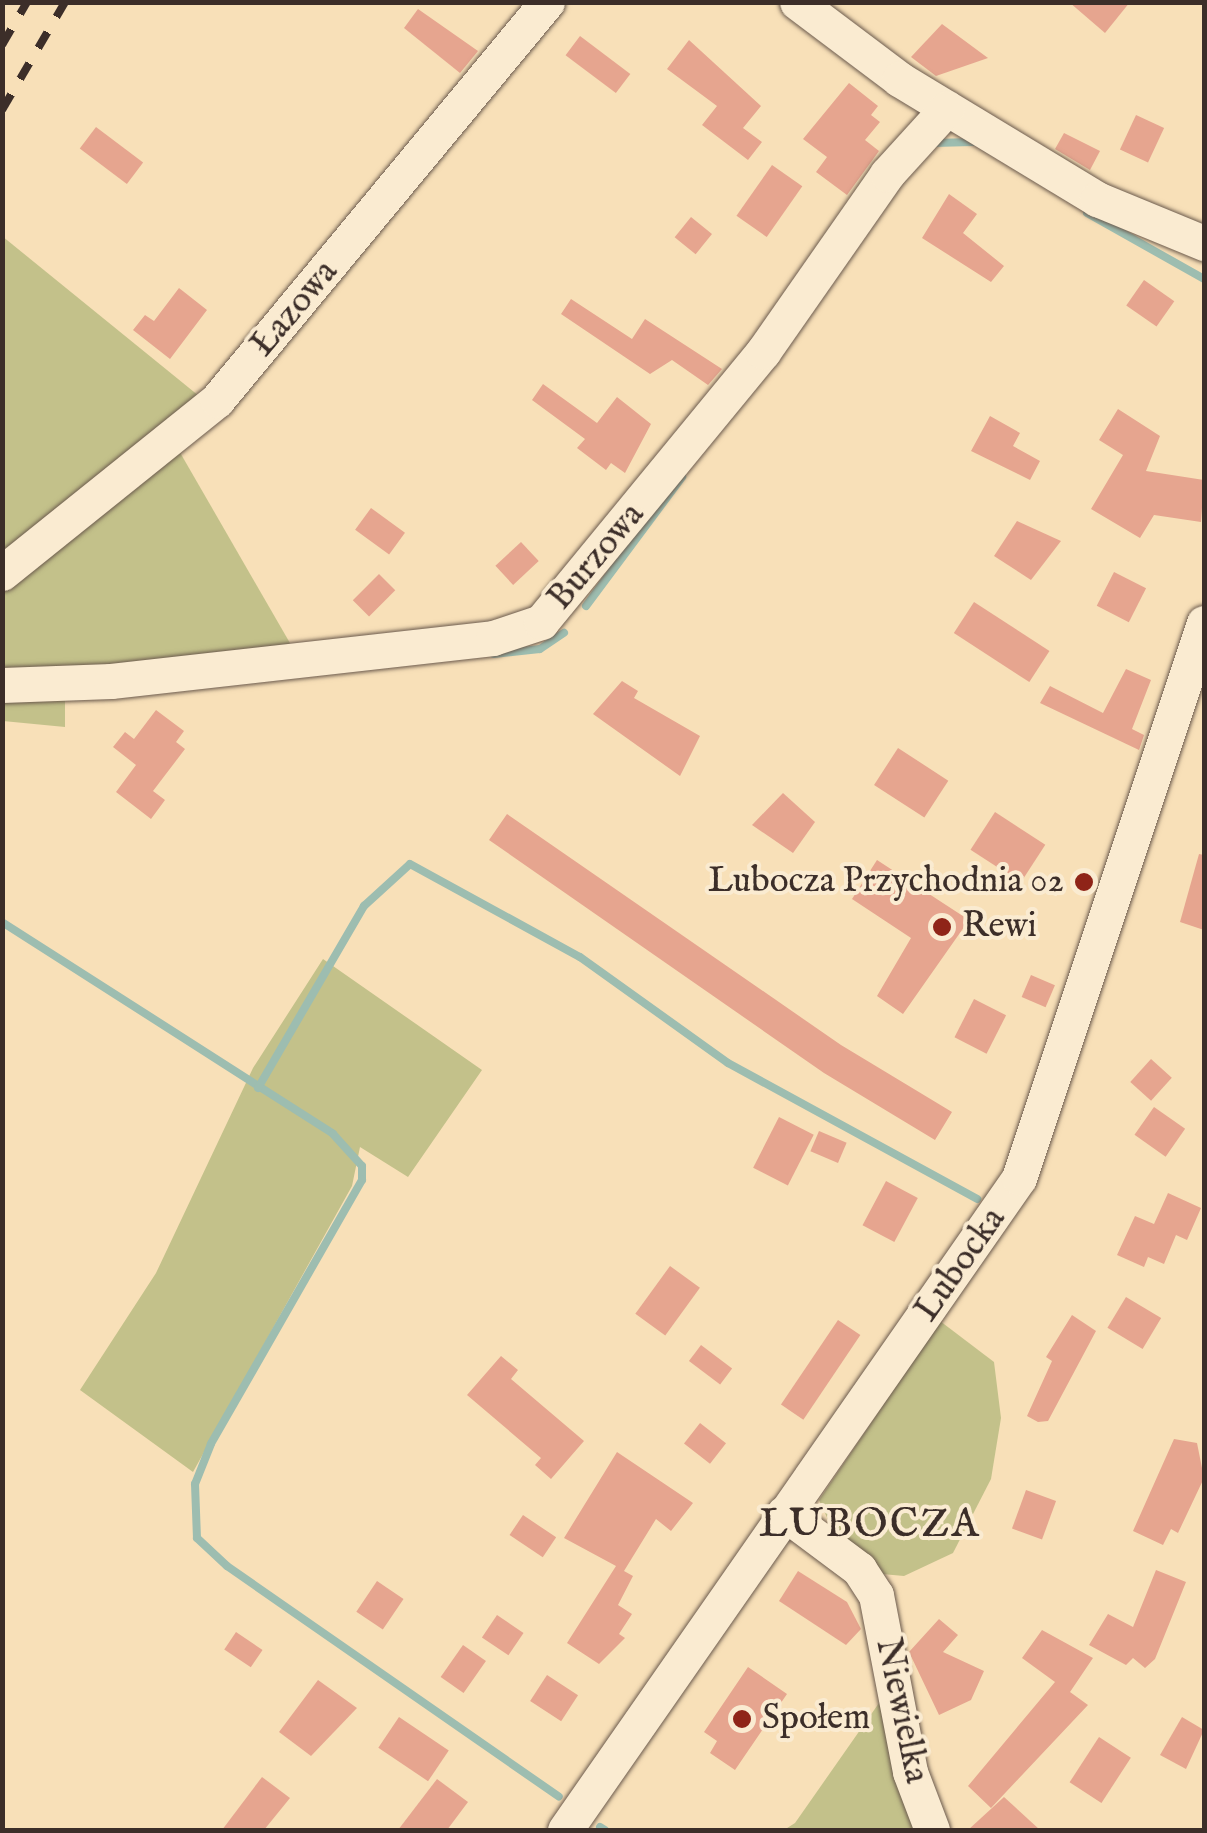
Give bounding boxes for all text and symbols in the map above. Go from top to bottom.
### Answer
street label: Łazowa [243,252,347,366]
street label: Burzowa [540,495,654,619]
place label: Lubocza Przychodnia 02 [708,861,1064,903]
marker: Lubocza Przychodnia 02 [1073,871,1095,893]
place label: Rewi [962,906,1037,948]
marker: Rewi [931,916,953,938]
street label: Lubocka [907,1200,1015,1330]
district label: LUBOCZA [759,1502,981,1550]
street label: Niewielka [865,1635,937,1787]
place label: Społem [762,1698,870,1740]
marker: Społem [731,1708,753,1730]

